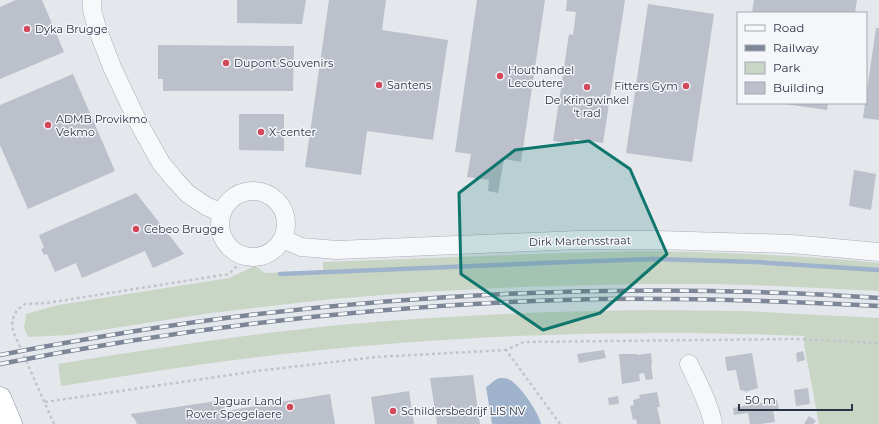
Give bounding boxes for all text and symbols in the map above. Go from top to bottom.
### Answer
legend [737,12,867,104]
text: Road [773,20,804,35]
place label: Dyka Brugge [35,22,108,36]
marker: Dyka Brugge [22,24,32,34]
text: Railway [773,40,819,55]
place label: Dupont Souvenirs [234,56,334,70]
marker: Dupont Souvenirs [221,58,231,68]
text: Park [773,60,801,75]
place label: Houthandel Lecoutere [508,63,574,90]
marker: Houthandel Lecoutere [495,71,505,81]
place label: Santens [387,78,432,92]
place label: Fitters Gym [614,79,678,93]
marker: Santens [374,80,384,90]
text: Building [773,80,824,95]
marker: Fitters Gym [681,81,691,91]
marker: De Kringwinkel 't rad [582,82,592,92]
place label: De Kringwinkel 't rad [545,93,629,120]
place label: ADMB Provikmo Vekmo [56,112,147,139]
marker: ADMB Provikmo Vekmo [43,120,53,130]
place label: X-center [269,125,316,139]
marker: X-center [256,127,266,137]
place label: Cebeo Brugge [144,222,224,236]
marker: Cebeo Brugge [131,224,141,234]
street label: Dirk Martensstraat [529,233,632,249]
scale bar [739,386,852,412]
text: 50 m [745,392,776,407]
place label: Jaguar Land Rover Spegelaere [186,394,282,421]
marker: Jaguar Land Rover Spegelaere [285,402,295,412]
place label: Schildersbedrijf LIS NV [401,404,526,418]
marker: Schildersbedrijf LIS NV [388,406,398,416]

